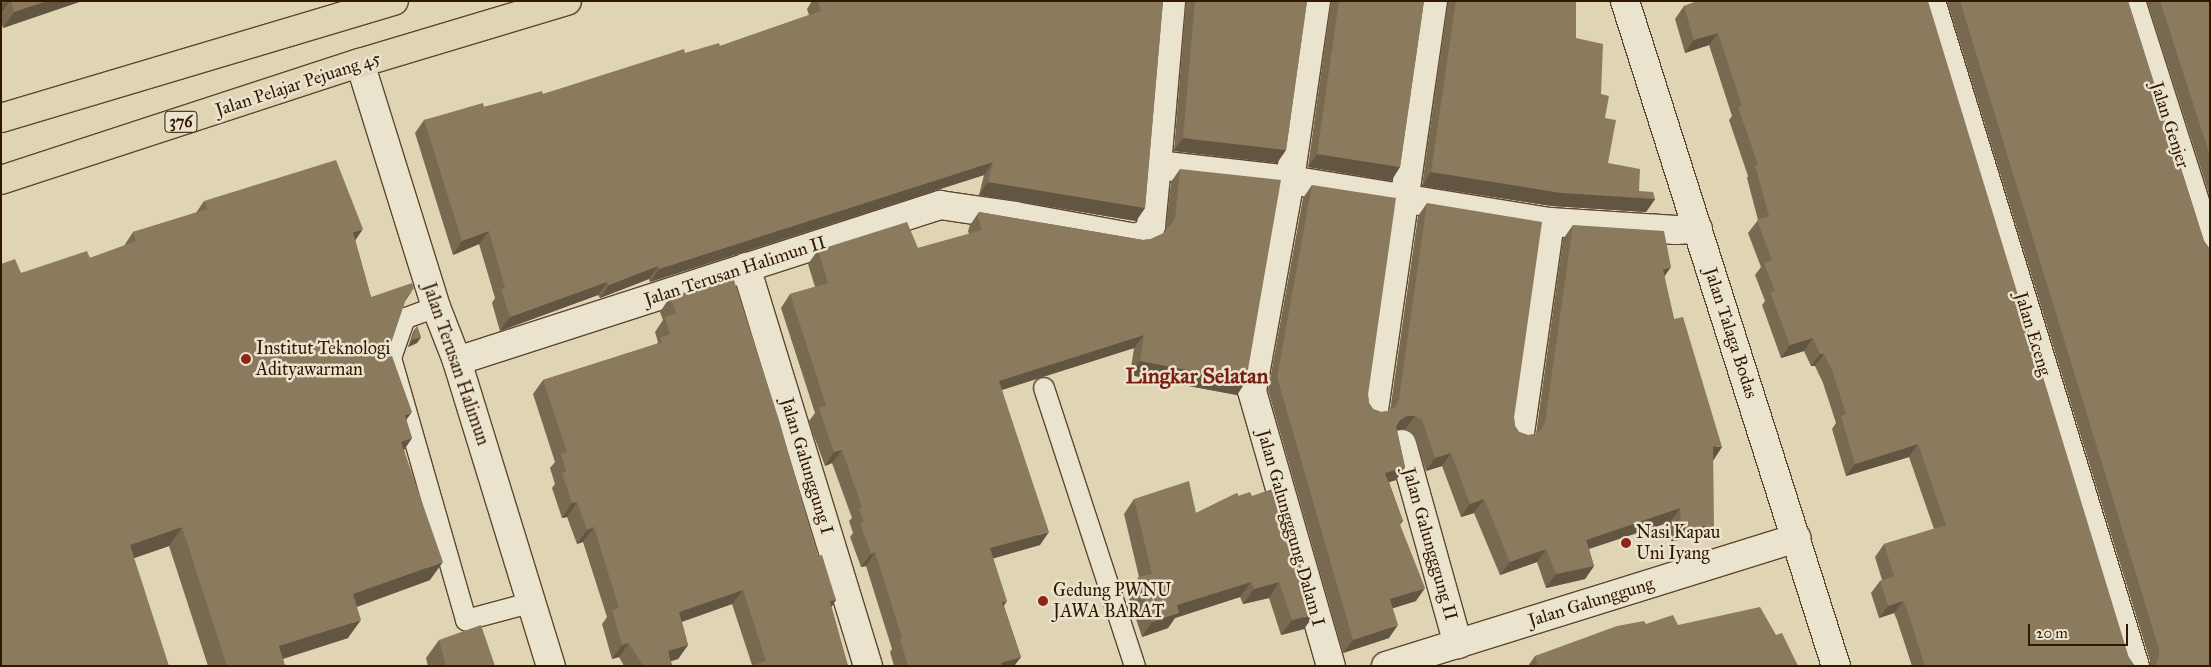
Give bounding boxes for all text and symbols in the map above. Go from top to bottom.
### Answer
street label: Jalan Pelajar Pejuang 45 [213,47,383,121]
street label: Jalan Genjer [2146,79,2194,171]
road number: 376 [164,108,198,136]
street label: Jalan Terusan Halimun II [641,231,829,311]
street label: Jalan Talaga Bodas [1700,265,1762,401]
street label: Jalan Terusan Halimun [418,280,494,448]
street label: Jalan Eceng [2010,289,2056,379]
place label: Institut Teknologi Adityawarman [256,338,390,380]
marker: Institut Teknologi Adityawarman [240,353,252,365]
district label: Lingkar Selatan [1126,363,1268,389]
street label: Jalan Galunggung I [776,395,838,537]
street label: Jalan Galungggung Dalam I [1253,427,1329,629]
street label: Jalan Galungggung II [1398,465,1462,623]
place label: Nasi Kapau Uni Iyang [1636,522,1720,564]
marker: Nasi Kapau Uni Iyang [1620,537,1632,549]
street label: Jalan Galunggung [1526,573,1656,631]
place label: Gedung PWNU JAWA BARAT [1053,580,1171,622]
marker: Gedung PWNU JAWA BARAT [1037,595,1049,607]
scale bar [2031,614,2131,646]
text: 20 m [2036,624,2068,642]

